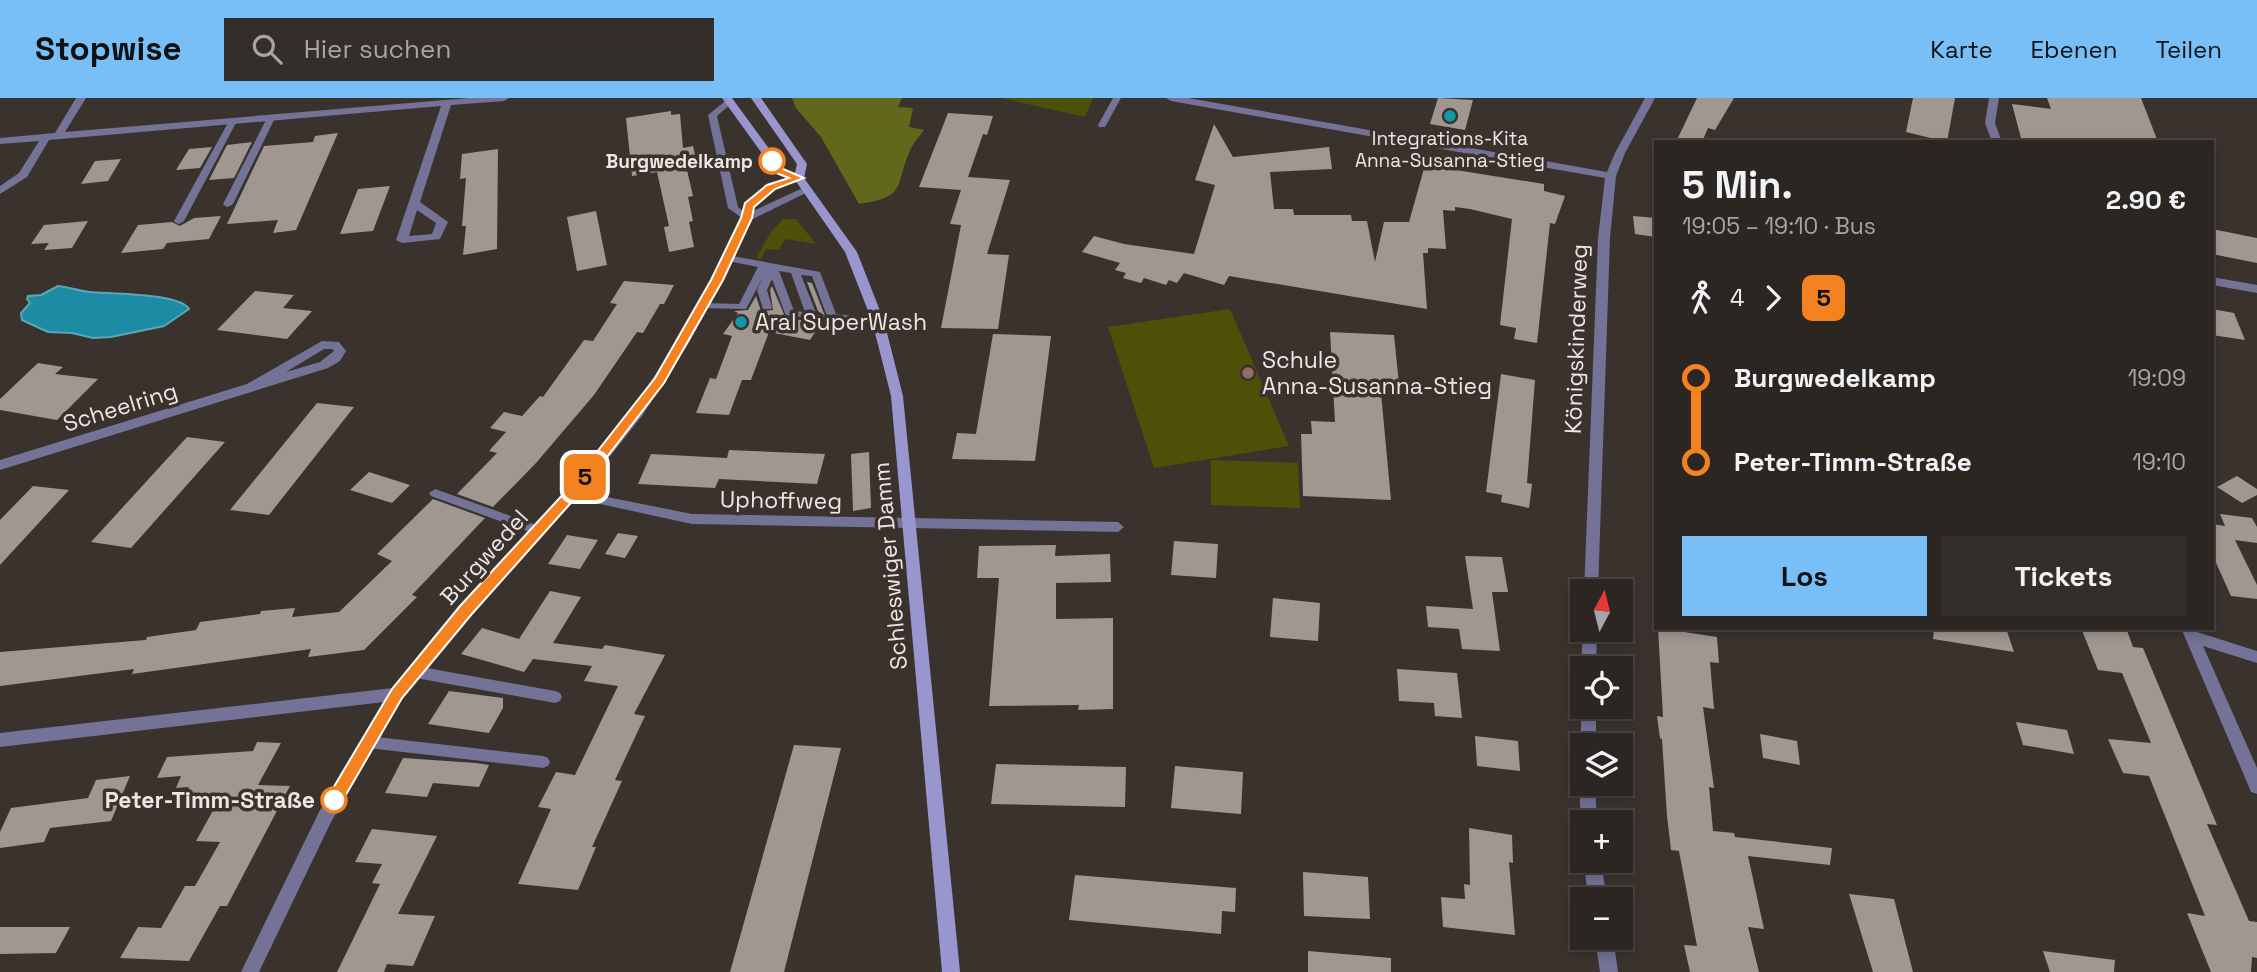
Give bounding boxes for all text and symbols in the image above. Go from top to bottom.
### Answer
search box [224,18,714,81]
text: Stopwise [35,28,182,70]
icon: search [248,30,286,68]
text: Hier suchen [304,32,451,66]
text: Karte [1930,34,1993,65]
text: Ebenen [2031,34,2117,65]
text: Teilen [2155,34,2222,65]
marker: Integrations-Kita Anna-Susanna-Stieg [1442,108,1458,124]
place label: Integrations-Kita Anna-Susanna-Stieg [1355,126,1545,173]
marker: Burgwedelkamp [759,148,785,174]
place label: Burgwedelkamp [606,149,753,174]
text: 5 Min. [1682,161,1793,209]
text: 2.90 € [2106,183,2186,217]
text: 19:05 – 19:10 · Bus [1682,211,1876,241]
street label: Königskinderweg [1558,243,1594,435]
icon: walk [1682,279,1720,317]
icon: forward [1754,279,1792,317]
text: 5 [1816,282,1831,313]
text: 4 [1730,283,1744,313]
place label: Aral SuperWash [755,307,927,337]
marker: Aral SuperWash [733,314,749,330]
place label: Schule Anna-Susanna-Stieg [1262,345,1492,401]
text: Burgwedelkamp [1734,361,1936,395]
text: 19:09 [2128,363,2186,393]
marker: Schule Anna-Susanna-Stieg [1240,365,1256,381]
street label: Scheelring [59,375,181,439]
text: Peter-Timm-Straße [1734,445,1972,479]
text: 19:10 [2132,447,2186,477]
line badge: 5 [562,454,608,500]
text: 5 [578,461,592,492]
street label: Schleswiger Damm [866,461,914,671]
street label: Uphoffweg [720,484,842,516]
street label: Burgwedel [433,503,535,611]
button: Los [1682,536,1927,616]
button: Tickets [1941,536,2186,616]
north arrow [1570,579,1633,642]
map controls [1570,579,1633,950]
button: locate [1570,656,1633,719]
button: layers [1570,733,1633,796]
place label: Peter-Timm-Straße [105,785,315,815]
marker: Peter-Timm-Straße [321,787,347,813]
button: + [1570,810,1633,873]
button: − [1570,887,1633,950]

